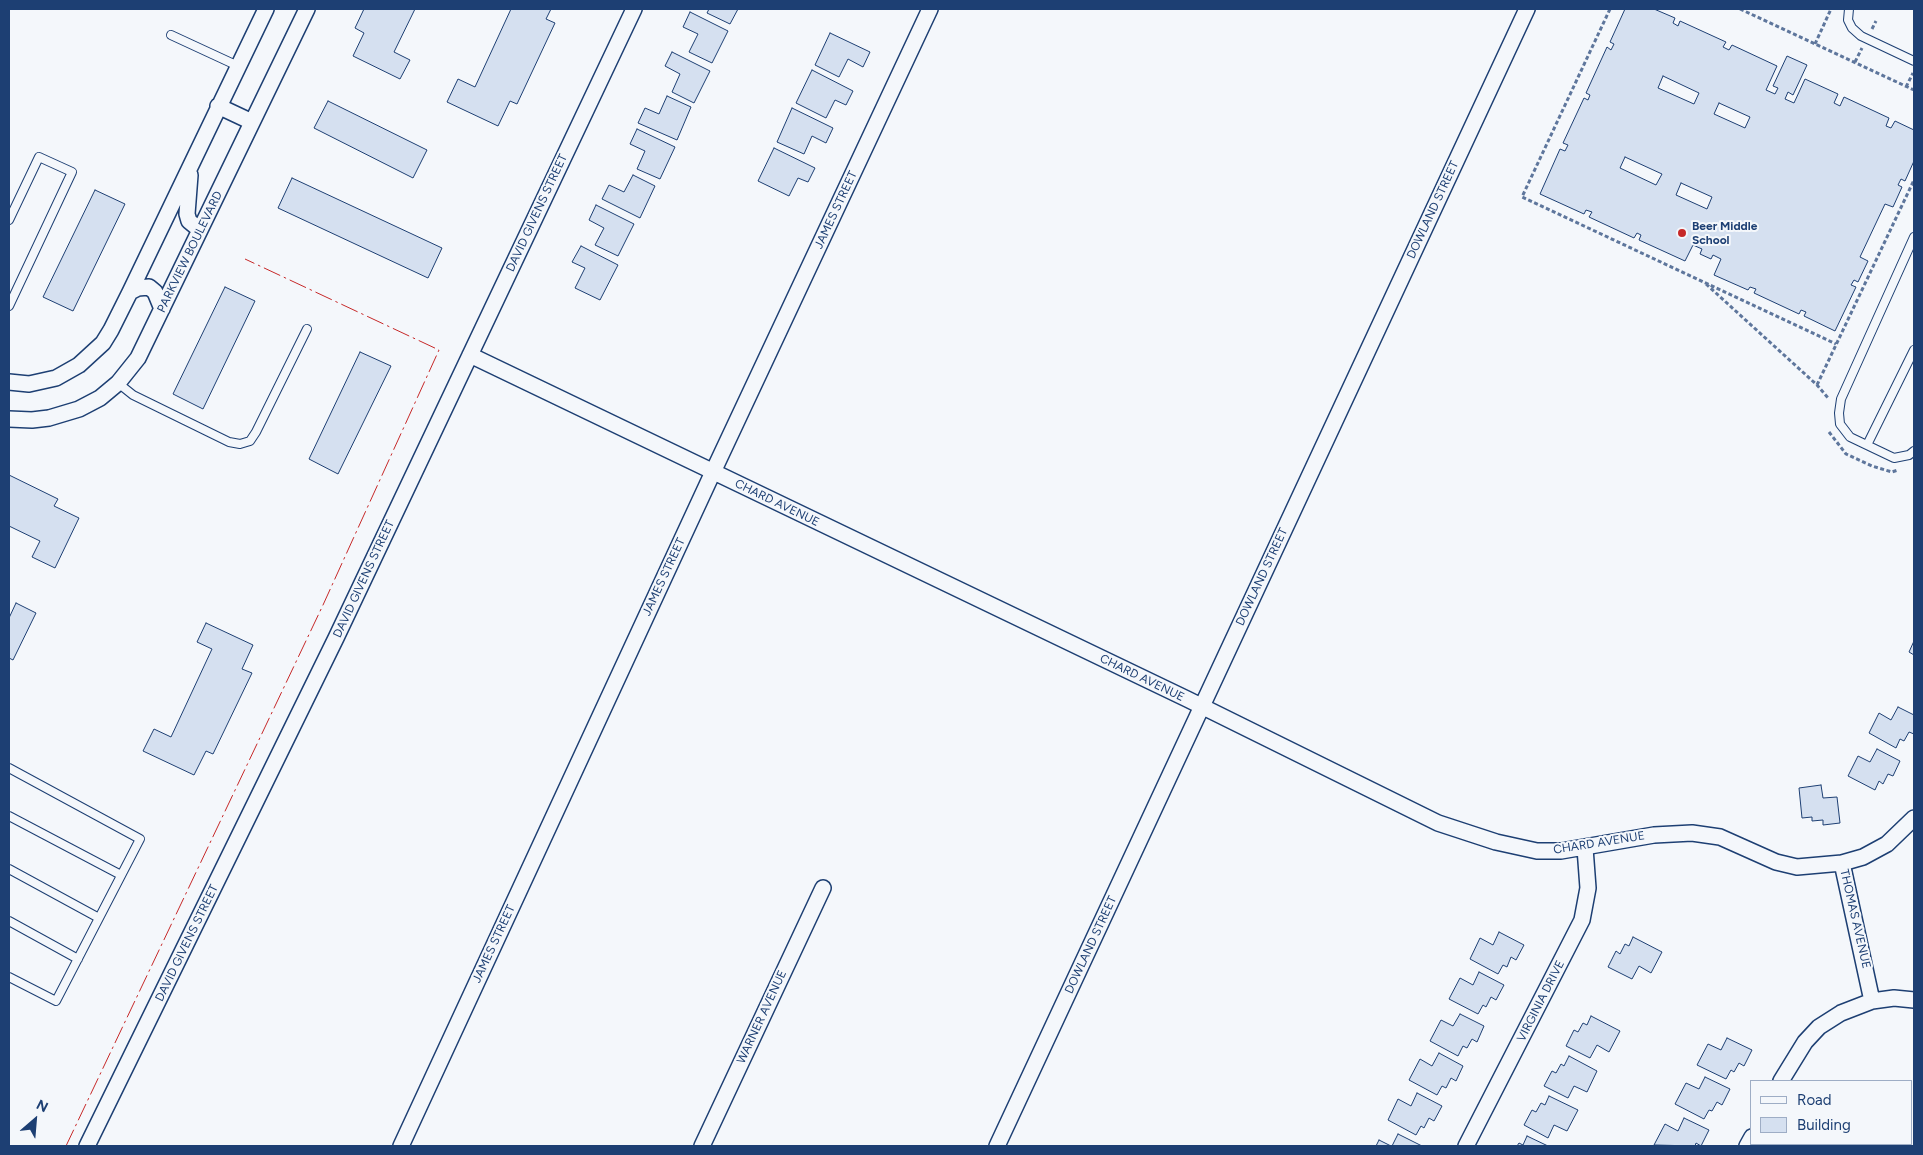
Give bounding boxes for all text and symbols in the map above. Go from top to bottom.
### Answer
street label: DAVID GIVENS STREET [503,152,571,274]
street label: DOWLAND STREET [1404,159,1462,261]
street label: JAMES STREET [812,169,860,251]
street label: PARKVIEW BOULEVARD [154,189,226,315]
place label: Beer Middle School [1692,219,1757,247]
marker: Beer Middle School [1676,227,1688,239]
street label: CHARD AVENUE [732,476,822,530]
street label: DAVID GIVENS STREET [330,518,398,640]
street label: DOWLAND STREET [1233,526,1291,628]
street label: JAMES STREET [640,536,688,618]
street label: CHARD AVENUE [1097,651,1187,705]
street label: CHARD AVENUE [1552,829,1646,857]
street label: THOMAS AVENUE [1837,868,1873,970]
street label: DAVID GIVENS STREET [152,882,222,1004]
street label: DOWLAND STREET [1062,894,1120,996]
street label: JAMES STREET [470,903,518,985]
street label: VIRGINIA DRIVE [1514,958,1568,1044]
street label: WARNER AVENUE [734,968,790,1066]
legend [1750,1080,1913,1145]
text: Road [1797,1091,1832,1109]
north arrow [10,1095,60,1145]
text: N [33,1096,51,1116]
text: Building [1797,1116,1851,1134]

